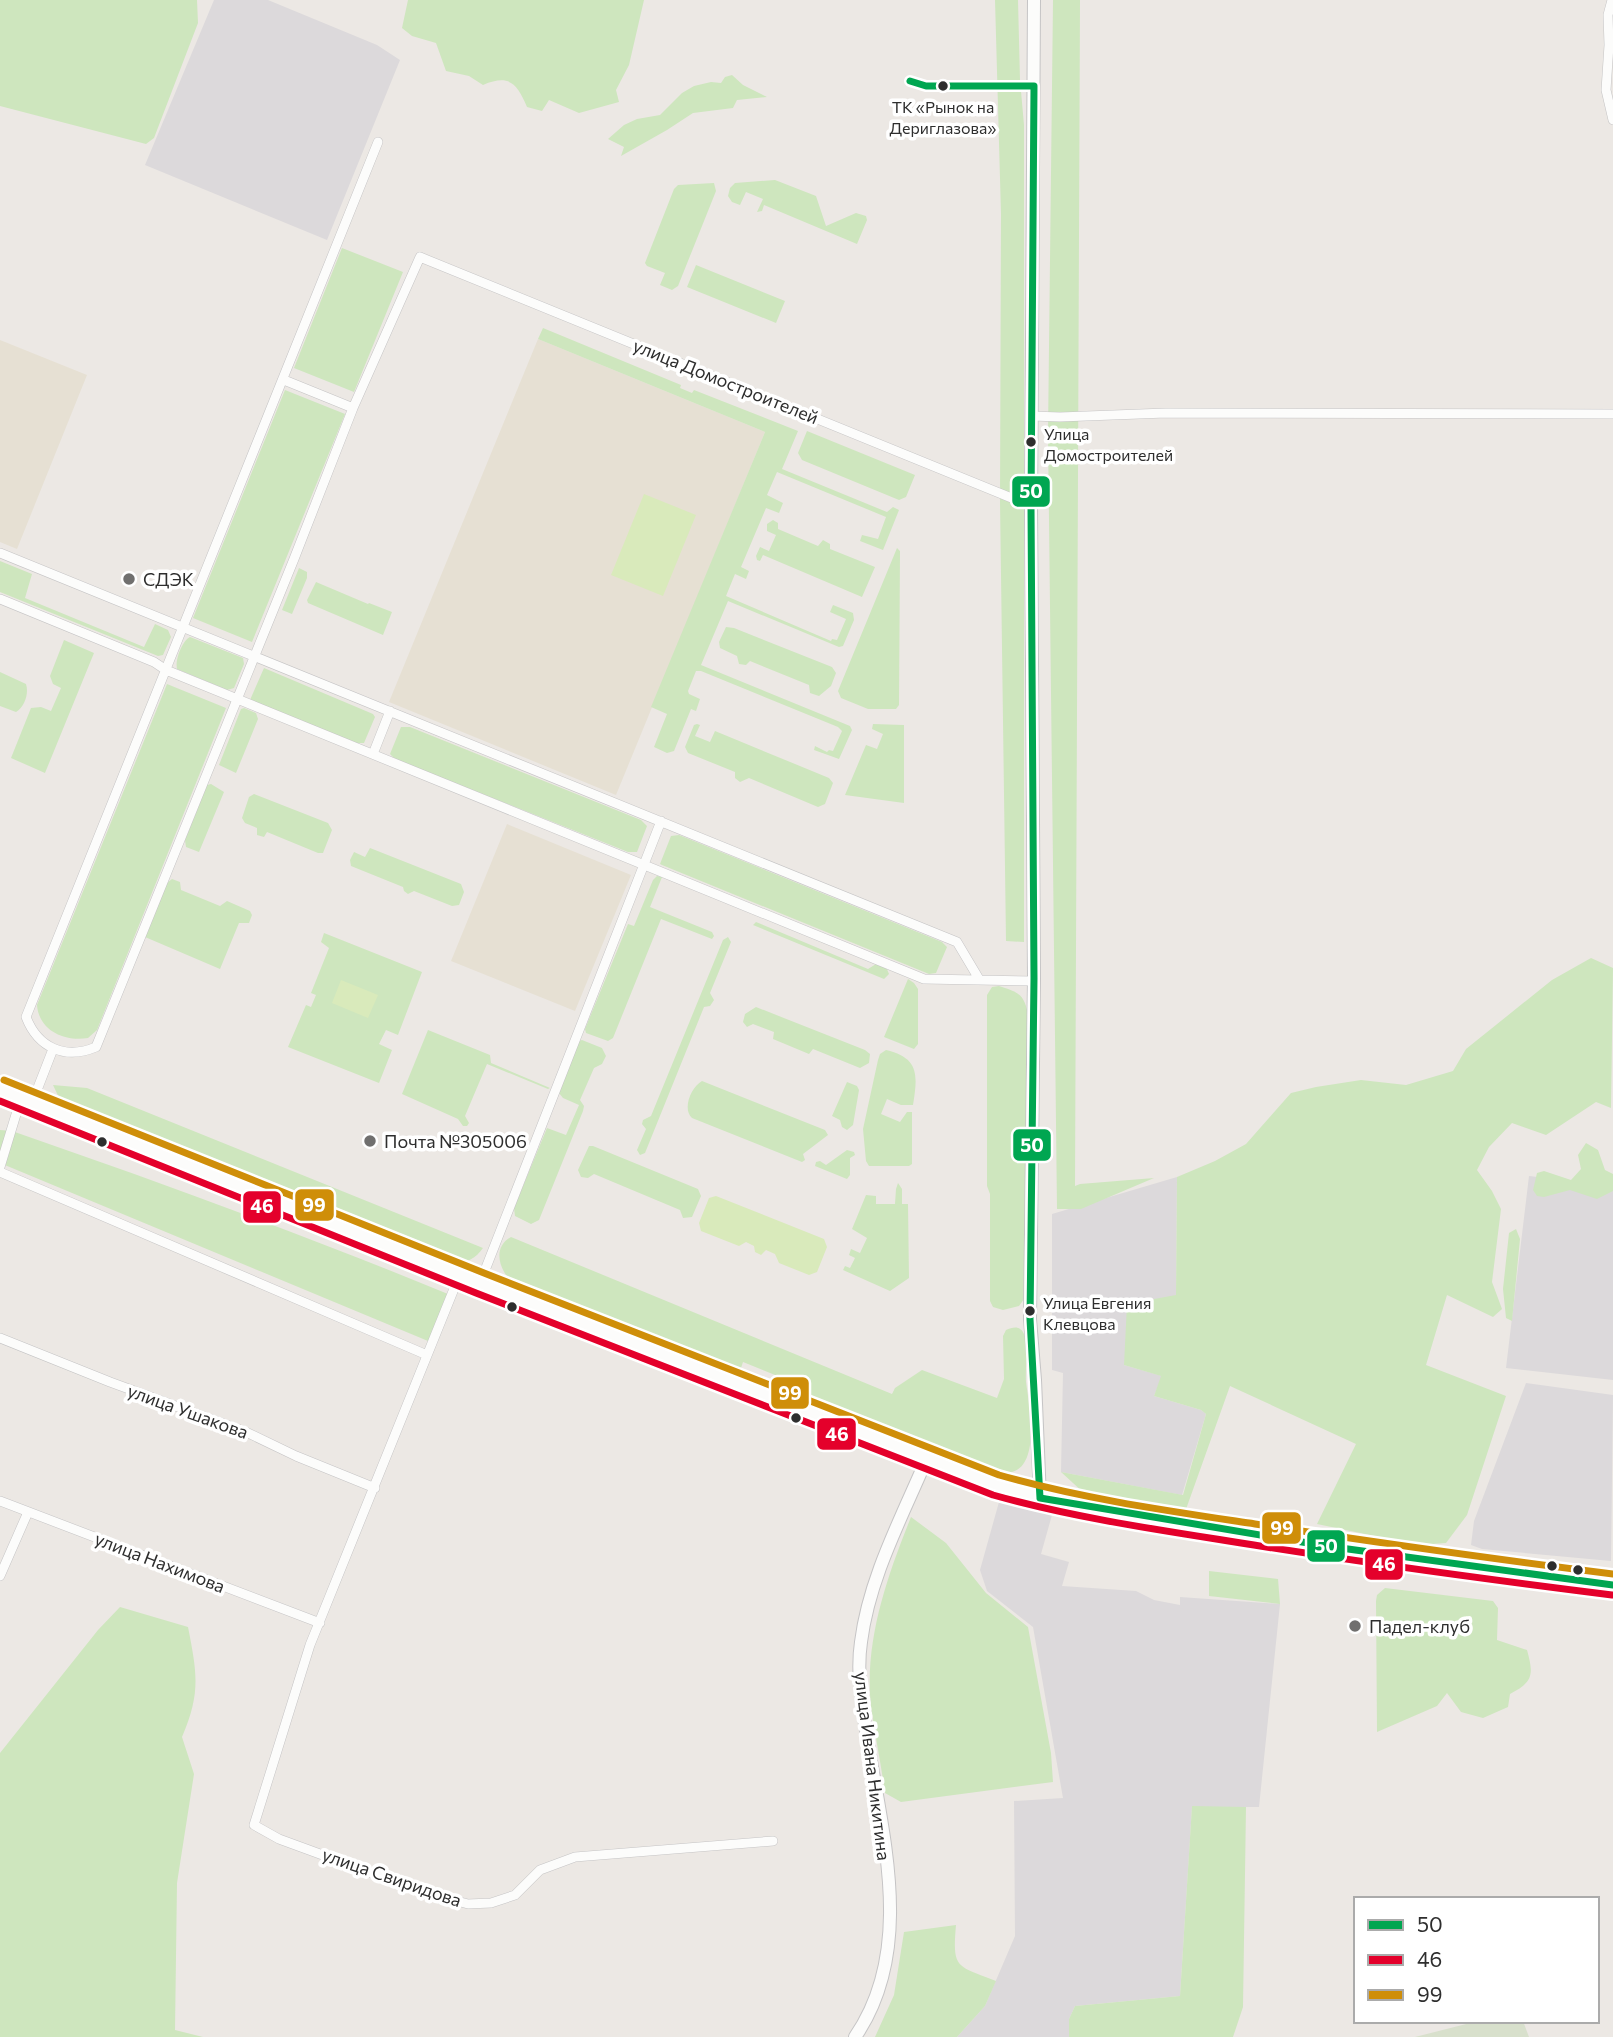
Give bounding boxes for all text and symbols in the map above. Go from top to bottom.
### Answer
marker: ТК «Рынок на Дериглазова» [936,79,950,93]
place label: ТК «Рынок на Дериглазова» [890,97,996,137]
street label: улица Домостроителей [630,334,822,428]
place label: Улица Домостроителей [1044,424,1173,464]
marker: Улица Домостроителей [1024,435,1038,449]
line badge: 50 [1011,475,1051,508]
text: 50 [1019,479,1043,502]
place label: СДЭК [143,568,194,590]
marker: СДЭК [121,571,137,587]
line badge: 50 [1012,1128,1052,1162]
place label: Почта №305006 [384,1130,527,1152]
marker: Почта №305006 [362,1133,378,1149]
text: 50 [1020,1133,1044,1156]
unlabelled marker [95,1135,109,1149]
line badge: 99 [294,1188,335,1222]
line badge: 46 [242,1190,282,1224]
text: 99 [302,1193,326,1216]
text: 46 [250,1194,274,1217]
place label: Улица Евгения Клевцова [1043,1293,1151,1333]
unlabelled marker [505,1300,519,1314]
marker: Улица Евгения Клевцова [1023,1304,1037,1318]
line badge: 99 [770,1376,810,1410]
street label: улица Ушакова [125,1379,251,1443]
text: 99 [778,1381,802,1404]
unlabelled marker [789,1411,803,1425]
line badge: 46 [816,1417,857,1451]
text: 46 [825,1422,849,1445]
line badge: 99 [1261,1511,1302,1545]
text: 99 [1270,1516,1294,1539]
street label: улица Нахимова [92,1527,228,1597]
line badge: 50 [1306,1529,1346,1563]
text: 50 [1314,1534,1338,1557]
line badge: 46 [1364,1548,1404,1581]
text: 46 [1372,1552,1396,1575]
unlabelled marker [1545,1559,1559,1573]
unlabelled marker [1571,1563,1585,1577]
place label: Падел-клуб [1369,1615,1470,1637]
marker: Падел-клуб [1347,1618,1363,1634]
street label: улица Ивана Никитина [850,1670,896,1862]
street label: улица Свиридова [319,1843,465,1911]
legend [1354,1897,1599,2023]
text: 50 [1417,1911,1443,1936]
text: 46 [1417,1946,1442,1971]
text: 99 [1417,1981,1443,2006]

